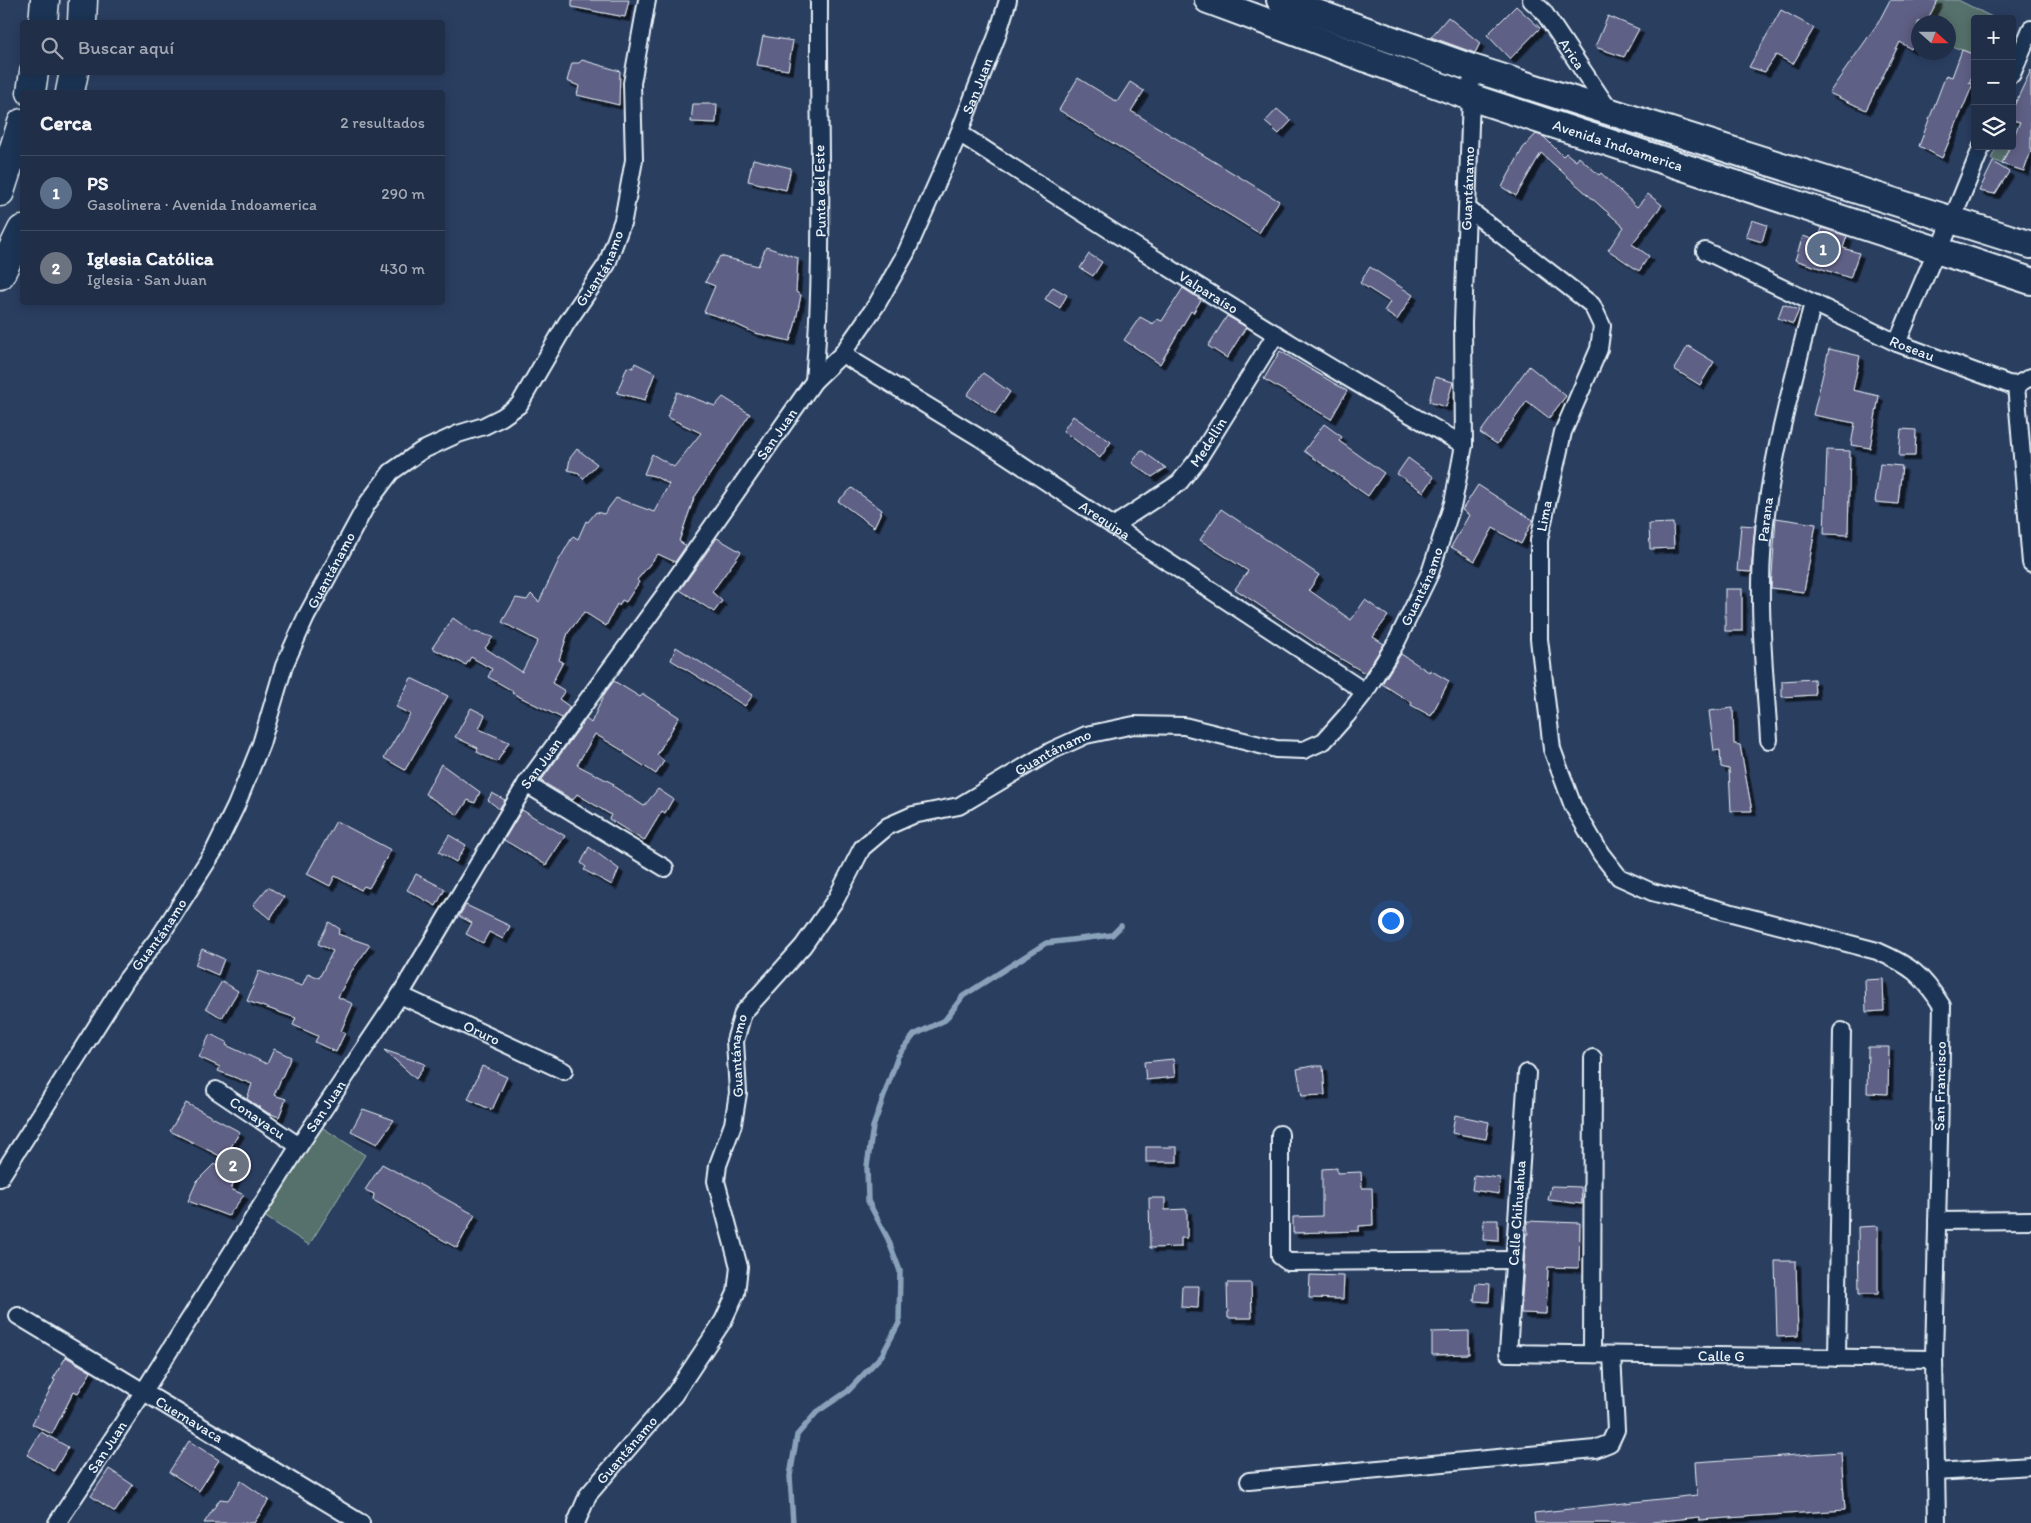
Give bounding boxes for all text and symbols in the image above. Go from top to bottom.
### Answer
north arrow [1911,15,1956,60]
map controls [1971,15,2016,150]
button: + [1971,15,2016,60]
search box [20,20,445,75]
icon: search [38,34,66,62]
street label: Arica [1555,35,1589,73]
text: Buscar aquí [78,36,174,59]
street label: San Juan [958,55,997,117]
button: − [1971,60,2016,105]
button: layers [1971,105,2016,150]
text: Cerca [40,110,92,135]
text: 2 resultados [340,113,425,132]
street label: Avenida Indoamerica [1551,116,1686,175]
street label: Punta del Este [810,145,830,237]
street label: Guantánamo [1457,146,1478,231]
text: PS [87,172,109,195]
text: 1 [52,184,60,203]
text: 290 m [381,184,425,203]
text: Gasolinera · Avenida Indoamerica [87,195,317,214]
street label: Guantánamo [572,228,627,310]
pin: 1 [1807,230,1839,268]
text: Iglesia Católica [87,247,214,270]
text: 2 [52,259,60,278]
text: 430 m [380,259,425,278]
street label: Valparaíso [1175,267,1242,318]
text: Iglesia · San Juan [87,270,207,289]
street label: Roseau [1887,332,1937,365]
street label: San Juan [753,405,801,463]
street label: Medellin [1186,414,1231,471]
street label: Parana [1754,496,1777,543]
street label: Arequipa [1076,497,1134,544]
street label: Lima [1532,498,1556,533]
street label: Guantánamo [303,529,359,612]
street label: Guantánamo [1397,545,1447,629]
street label: Guantánamo [1011,725,1093,780]
street label: San Juan [516,734,566,793]
street label: Guantánamo [127,895,191,974]
your location [1378,908,1404,934]
street label: Guantánamo [726,1012,751,1098]
street label: Oruro [460,1017,503,1049]
street label: San Francisco [1930,1041,1950,1131]
street label: San Juan [302,1077,350,1136]
street label: Conayacu [226,1093,289,1143]
pin: 2 [217,1146,249,1184]
street label: Calle Chihuahua [1504,1160,1530,1266]
street label: Calle G [1698,1347,1745,1365]
street label: Cuernavaca [152,1392,227,1447]
street label: Guantánamo [592,1412,661,1488]
street label: San Juan [83,1417,131,1477]

